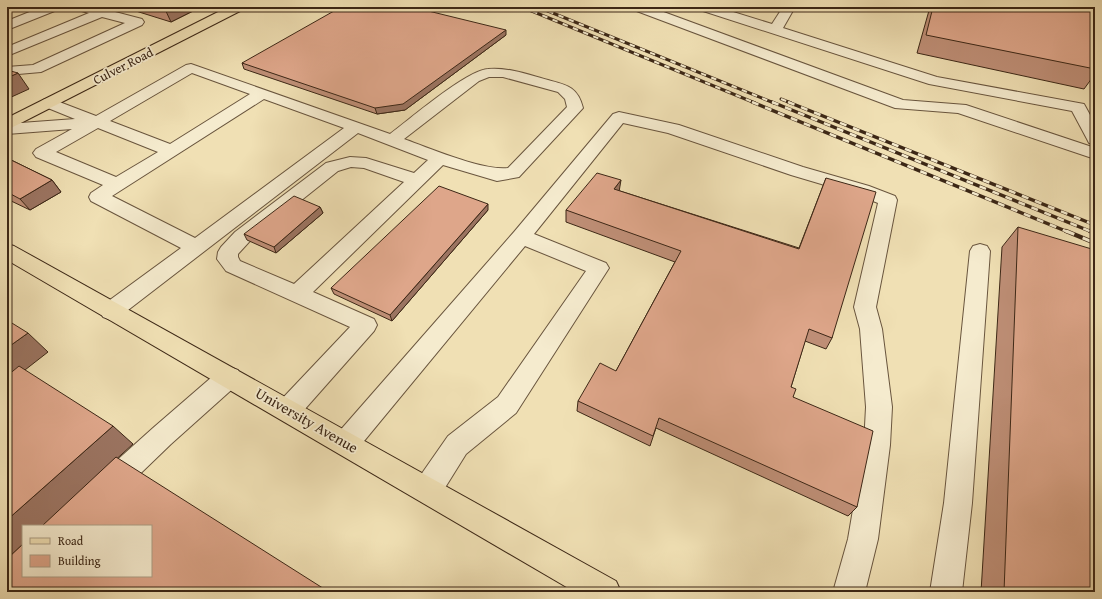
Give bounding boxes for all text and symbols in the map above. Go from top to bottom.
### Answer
street label: Culver Road [90,43,157,89]
street label: University Avenue [252,382,362,458]
legend [22,525,152,577]
text: Road [58,532,84,549]
text: Building [58,552,101,569]

